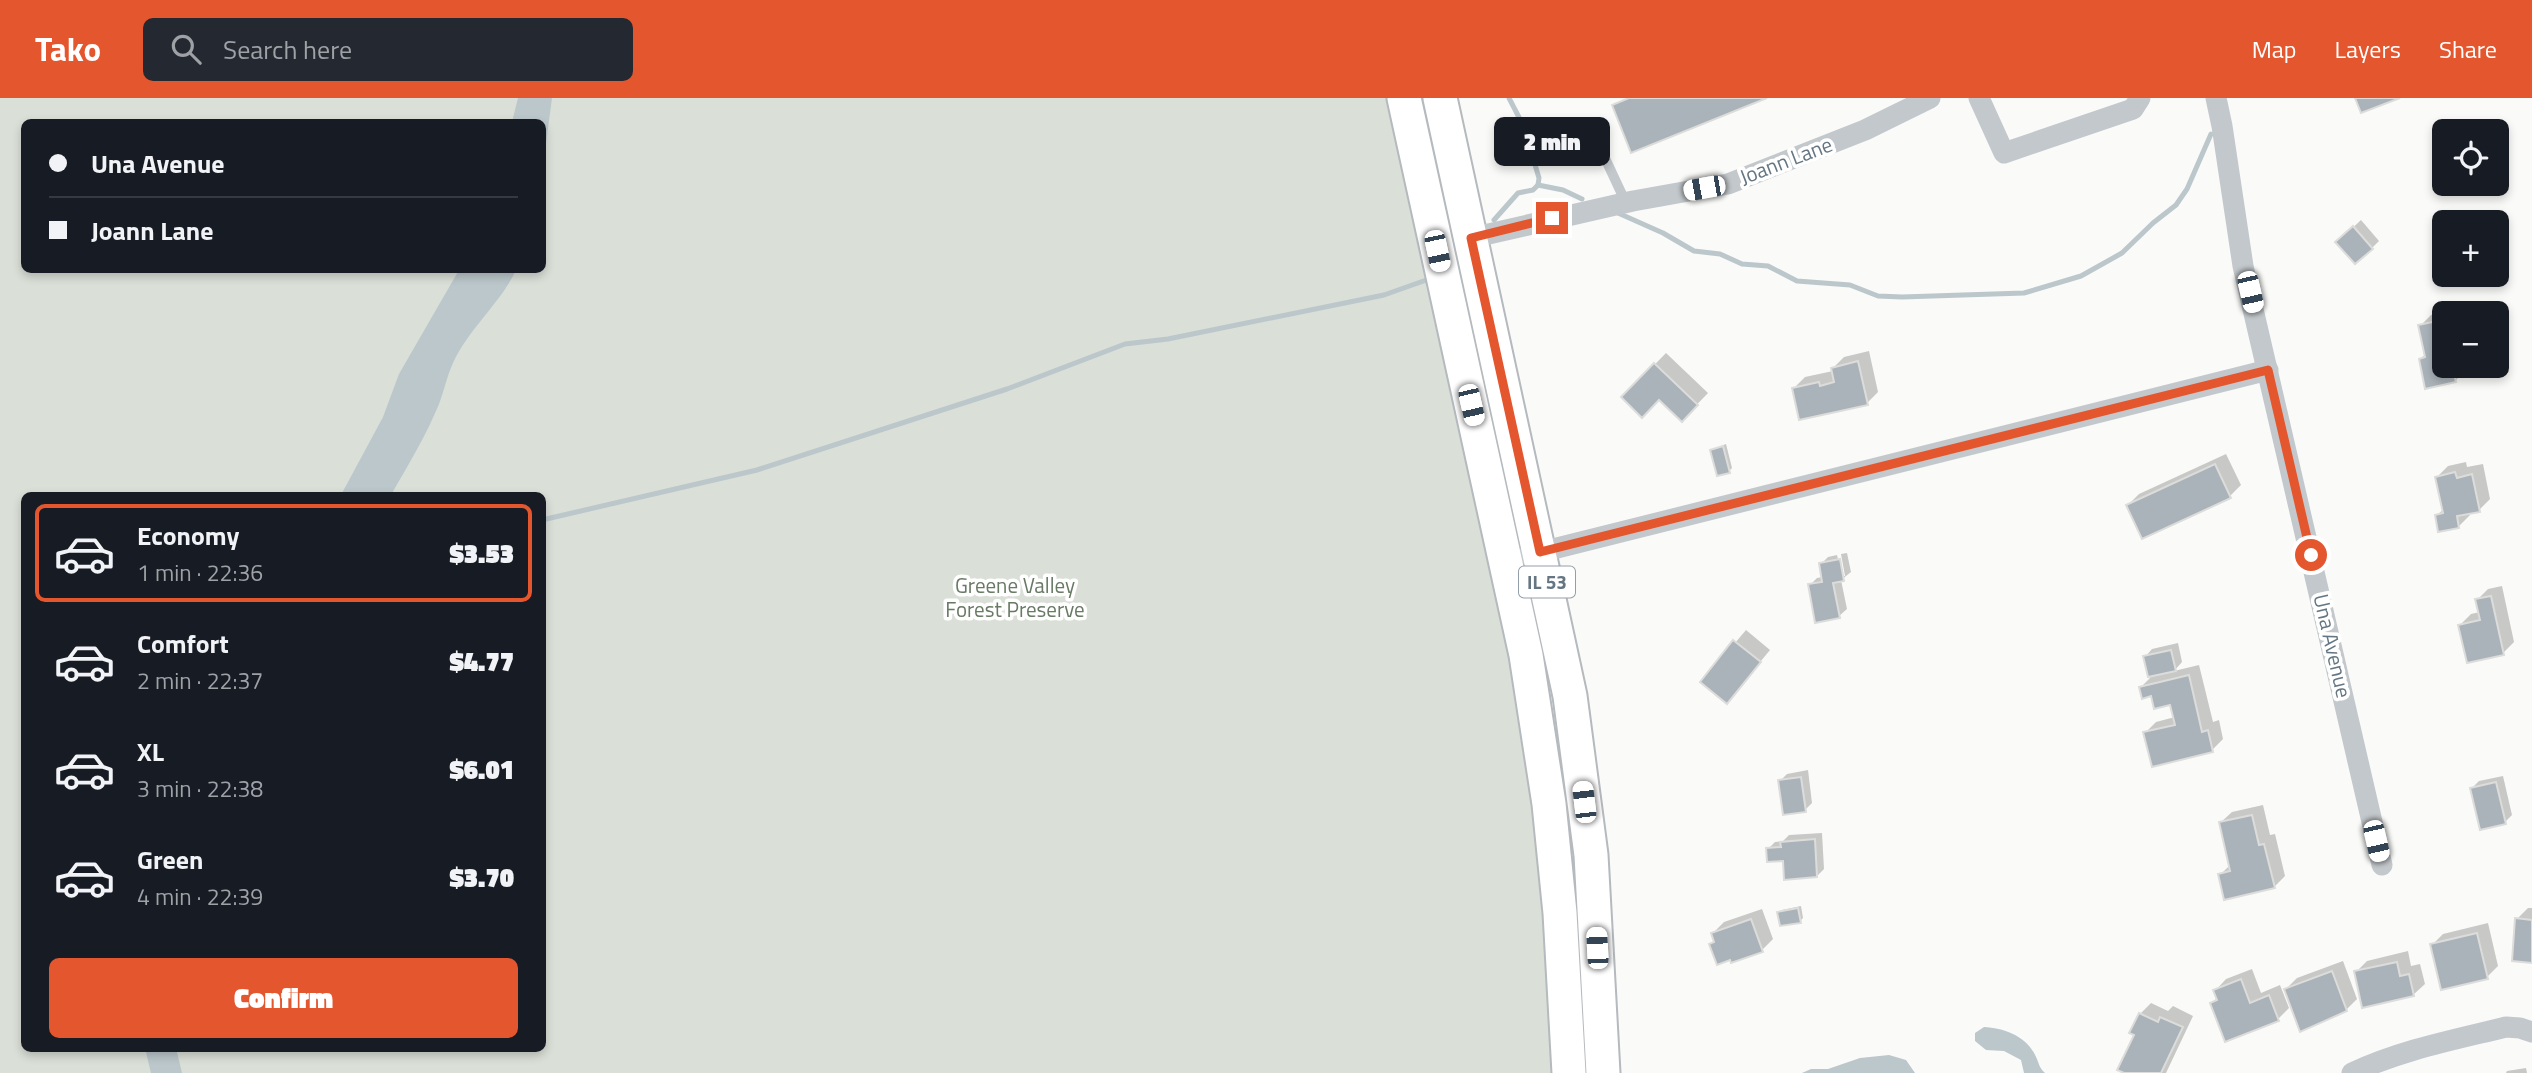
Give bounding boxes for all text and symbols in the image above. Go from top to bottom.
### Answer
search box [143,18,633,81]
text: Tako [35,24,101,74]
icon: search [167,30,205,68]
text: Search here [223,30,352,69]
text: Map [2252,31,2297,67]
text: Layers [2335,31,2401,67]
text: Share [2439,31,2497,67]
callout: 2 min [1494,116,1610,166]
map controls [2432,119,2509,378]
button: locate [2432,119,2509,196]
text: 2 min [1523,124,1581,159]
street label: Joann Lane [1735,128,1837,192]
text: Una Avenue [91,144,225,183]
car [1682,174,1727,202]
route end [1536,202,1568,234]
button: + [2432,210,2509,287]
text: Joann Lane [91,211,214,250]
car [1423,228,1452,274]
car [2236,269,2265,315]
button: − [2432,301,2509,378]
car [1457,382,1486,428]
text: Economy [137,516,239,555]
icon: car [53,522,116,585]
text: $3.53 [449,534,514,573]
route start [2295,539,2327,571]
text: 1 min · 22:36 [137,555,263,590]
road number: IL 53 [1519,566,1575,597]
park label: Greene Valley Forest Preserve [945,569,1085,625]
street label: Una Avenue [2306,591,2360,701]
text: Comfort [137,624,229,663]
icon: car [53,630,116,693]
text: $4.77 [449,642,514,681]
text: 2 min · 22:37 [137,663,263,698]
text: XL [137,732,164,771]
icon: car [53,738,116,801]
text: $6.01 [449,750,514,789]
text: 3 min · 22:38 [137,771,263,806]
car [1572,780,1597,824]
car [2362,818,2391,864]
text: Green [137,840,203,879]
icon: car [53,846,116,909]
text: $3.70 [449,858,514,897]
text: 4 min · 22:39 [137,879,263,914]
car [1586,926,1609,970]
button: Confirm [49,958,518,1038]

